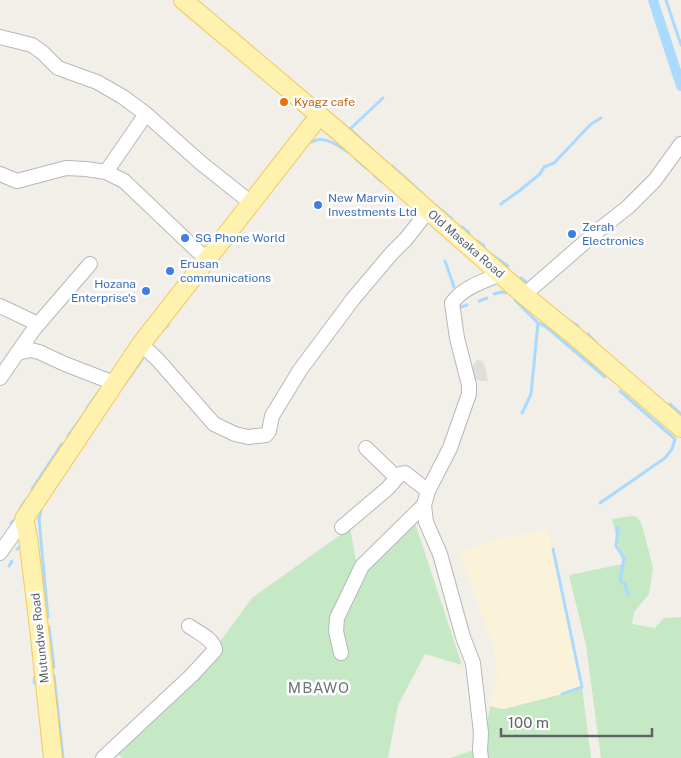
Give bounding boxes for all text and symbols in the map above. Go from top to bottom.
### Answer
place label: Kyagz cafe [294,95,355,109]
marker: Kyagz cafe [278,96,290,108]
place label: New Marvin Investments Ltd [328,191,417,219]
marker: New Marvin Investments Ltd [312,199,324,211]
street label: Old Masaka Road [425,207,507,281]
place label: Zerah Electronics [582,220,644,248]
marker: Zerah Electronics [566,228,578,240]
place label: SG Phone World [195,231,285,245]
marker: SG Phone World [179,232,191,244]
place label: Erusan communications [180,257,271,285]
marker: Erusan communications [164,265,176,277]
place label: Hozana Enterprise's [71,277,136,305]
marker: Hozana Enterprise's [140,285,152,297]
street label: Mutundwe Road [28,592,52,684]
district label: MBAWO [288,679,350,696]
scale bar [501,706,652,738]
text: 100 m [508,714,549,731]

